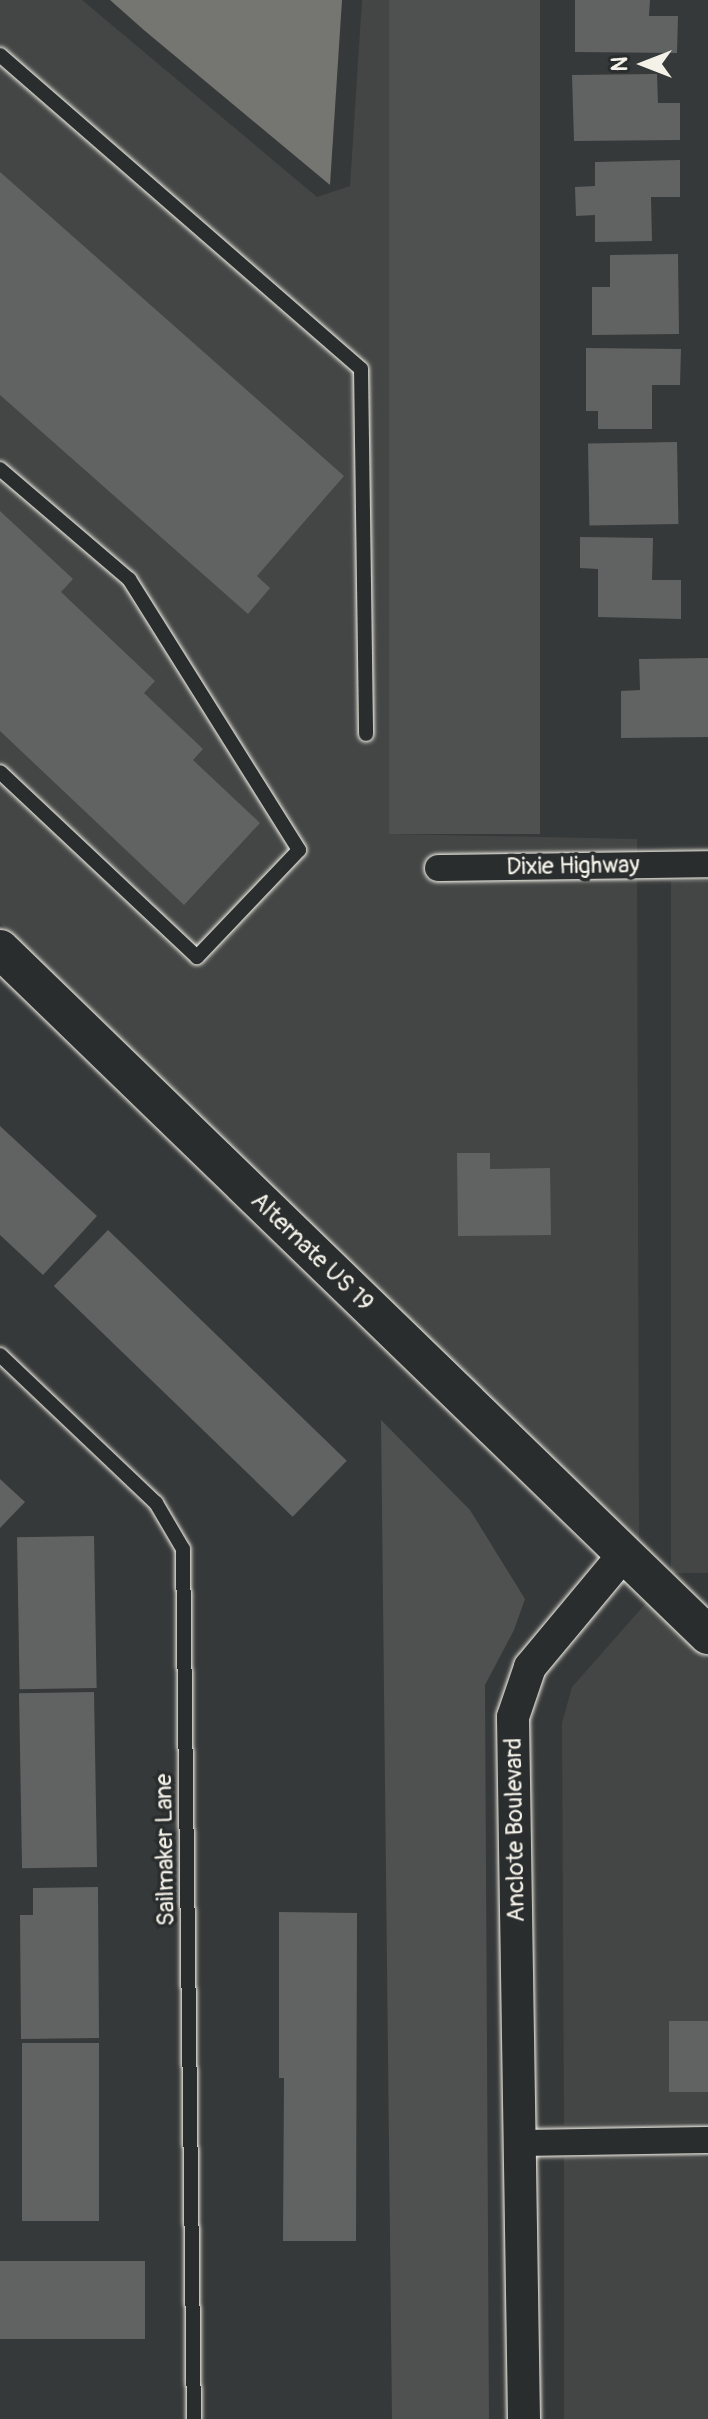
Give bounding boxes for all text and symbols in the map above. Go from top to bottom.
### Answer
north arrow [604,24,684,104]
text: N [606,57,634,71]
street label: Dixie Highway [506,850,640,882]
street label: Alternate US 19 [245,1186,379,1318]
street label: Anclote Boulevard [499,1737,531,1923]
street label: Sailmaker Lane [149,1773,181,1927]

